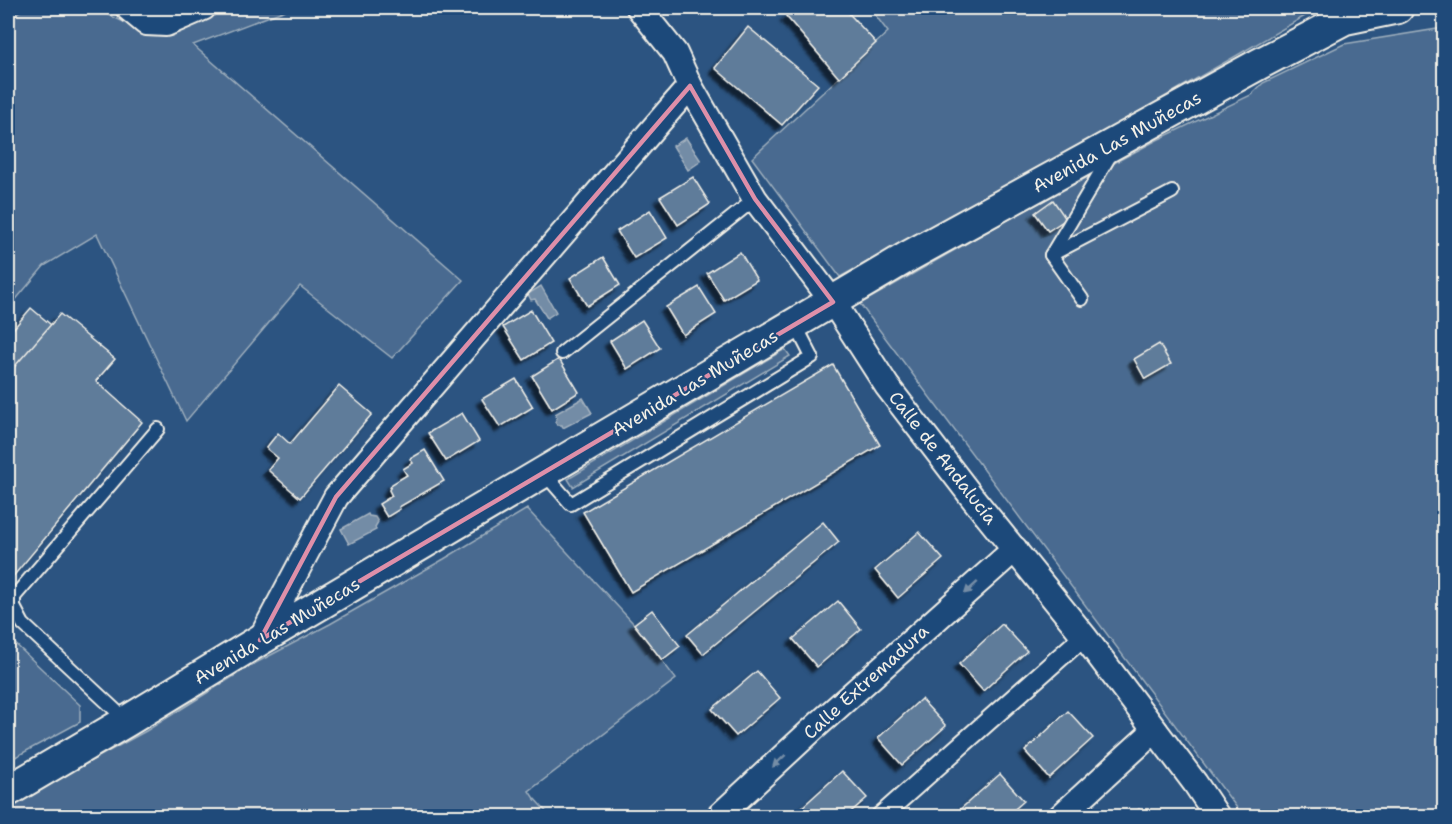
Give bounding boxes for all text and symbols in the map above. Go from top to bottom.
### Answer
street label: Avenida Las Muñecas [1028,86,1206,198]
street label: Avenida Las Muñecas [607,324,783,442]
street label: Calle de Andalucía [883,386,1003,530]
street label: Avenida Las Muñecas [189,572,365,690]
one-way arrow [964,581,979,594]
street label: Calle Extremadura [798,619,934,745]
one-way arrow [772,753,786,767]

